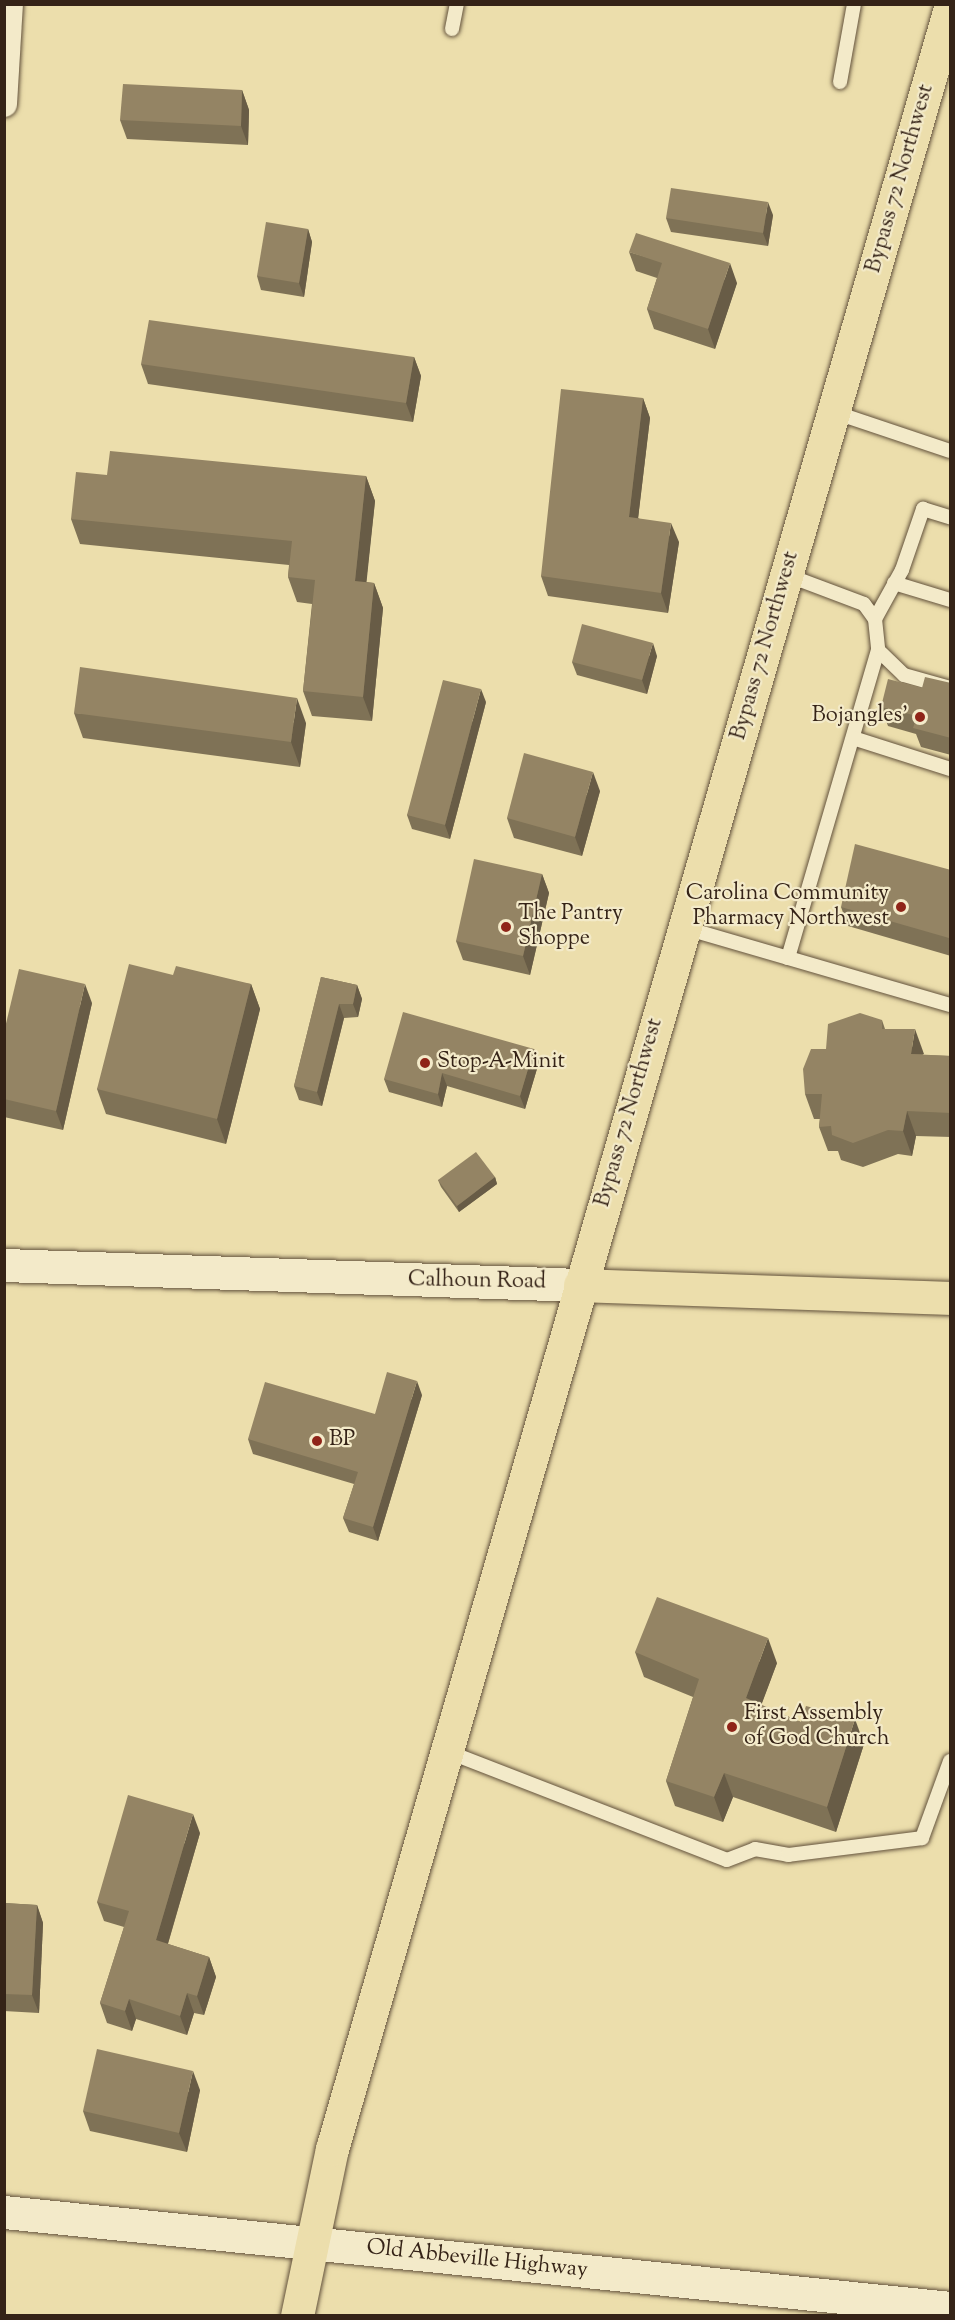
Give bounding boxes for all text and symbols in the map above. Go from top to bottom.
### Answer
street label: Bypass 72 Northwest [861,82,941,276]
street label: Bypass 72 Northwest [726,549,806,743]
place label: Bojangles' [812,704,908,730]
marker: Bojangles' [913,710,927,724]
place label: Carolina Community Pharmacy Northwest [686,881,889,932]
marker: Carolina Community Pharmacy Northwest [894,900,908,914]
place label: The Pantry Shoppe [518,901,623,952]
marker: The Pantry Shoppe [499,920,513,934]
street label: Bypass 72 Northwest [590,1016,670,1210]
place label: Stop-A-Minit [437,1050,565,1076]
marker: Stop-A-Minit [418,1056,432,1070]
street label: Calhoun Road [408,1268,546,1296]
place label: BP [329,1428,355,1454]
marker: BP [310,1434,324,1448]
place label: First Assembly of God Church [744,1701,890,1753]
marker: First Assembly of God Church [725,1720,739,1734]
street label: Old Abbeville Highway [365,2235,589,2285]

